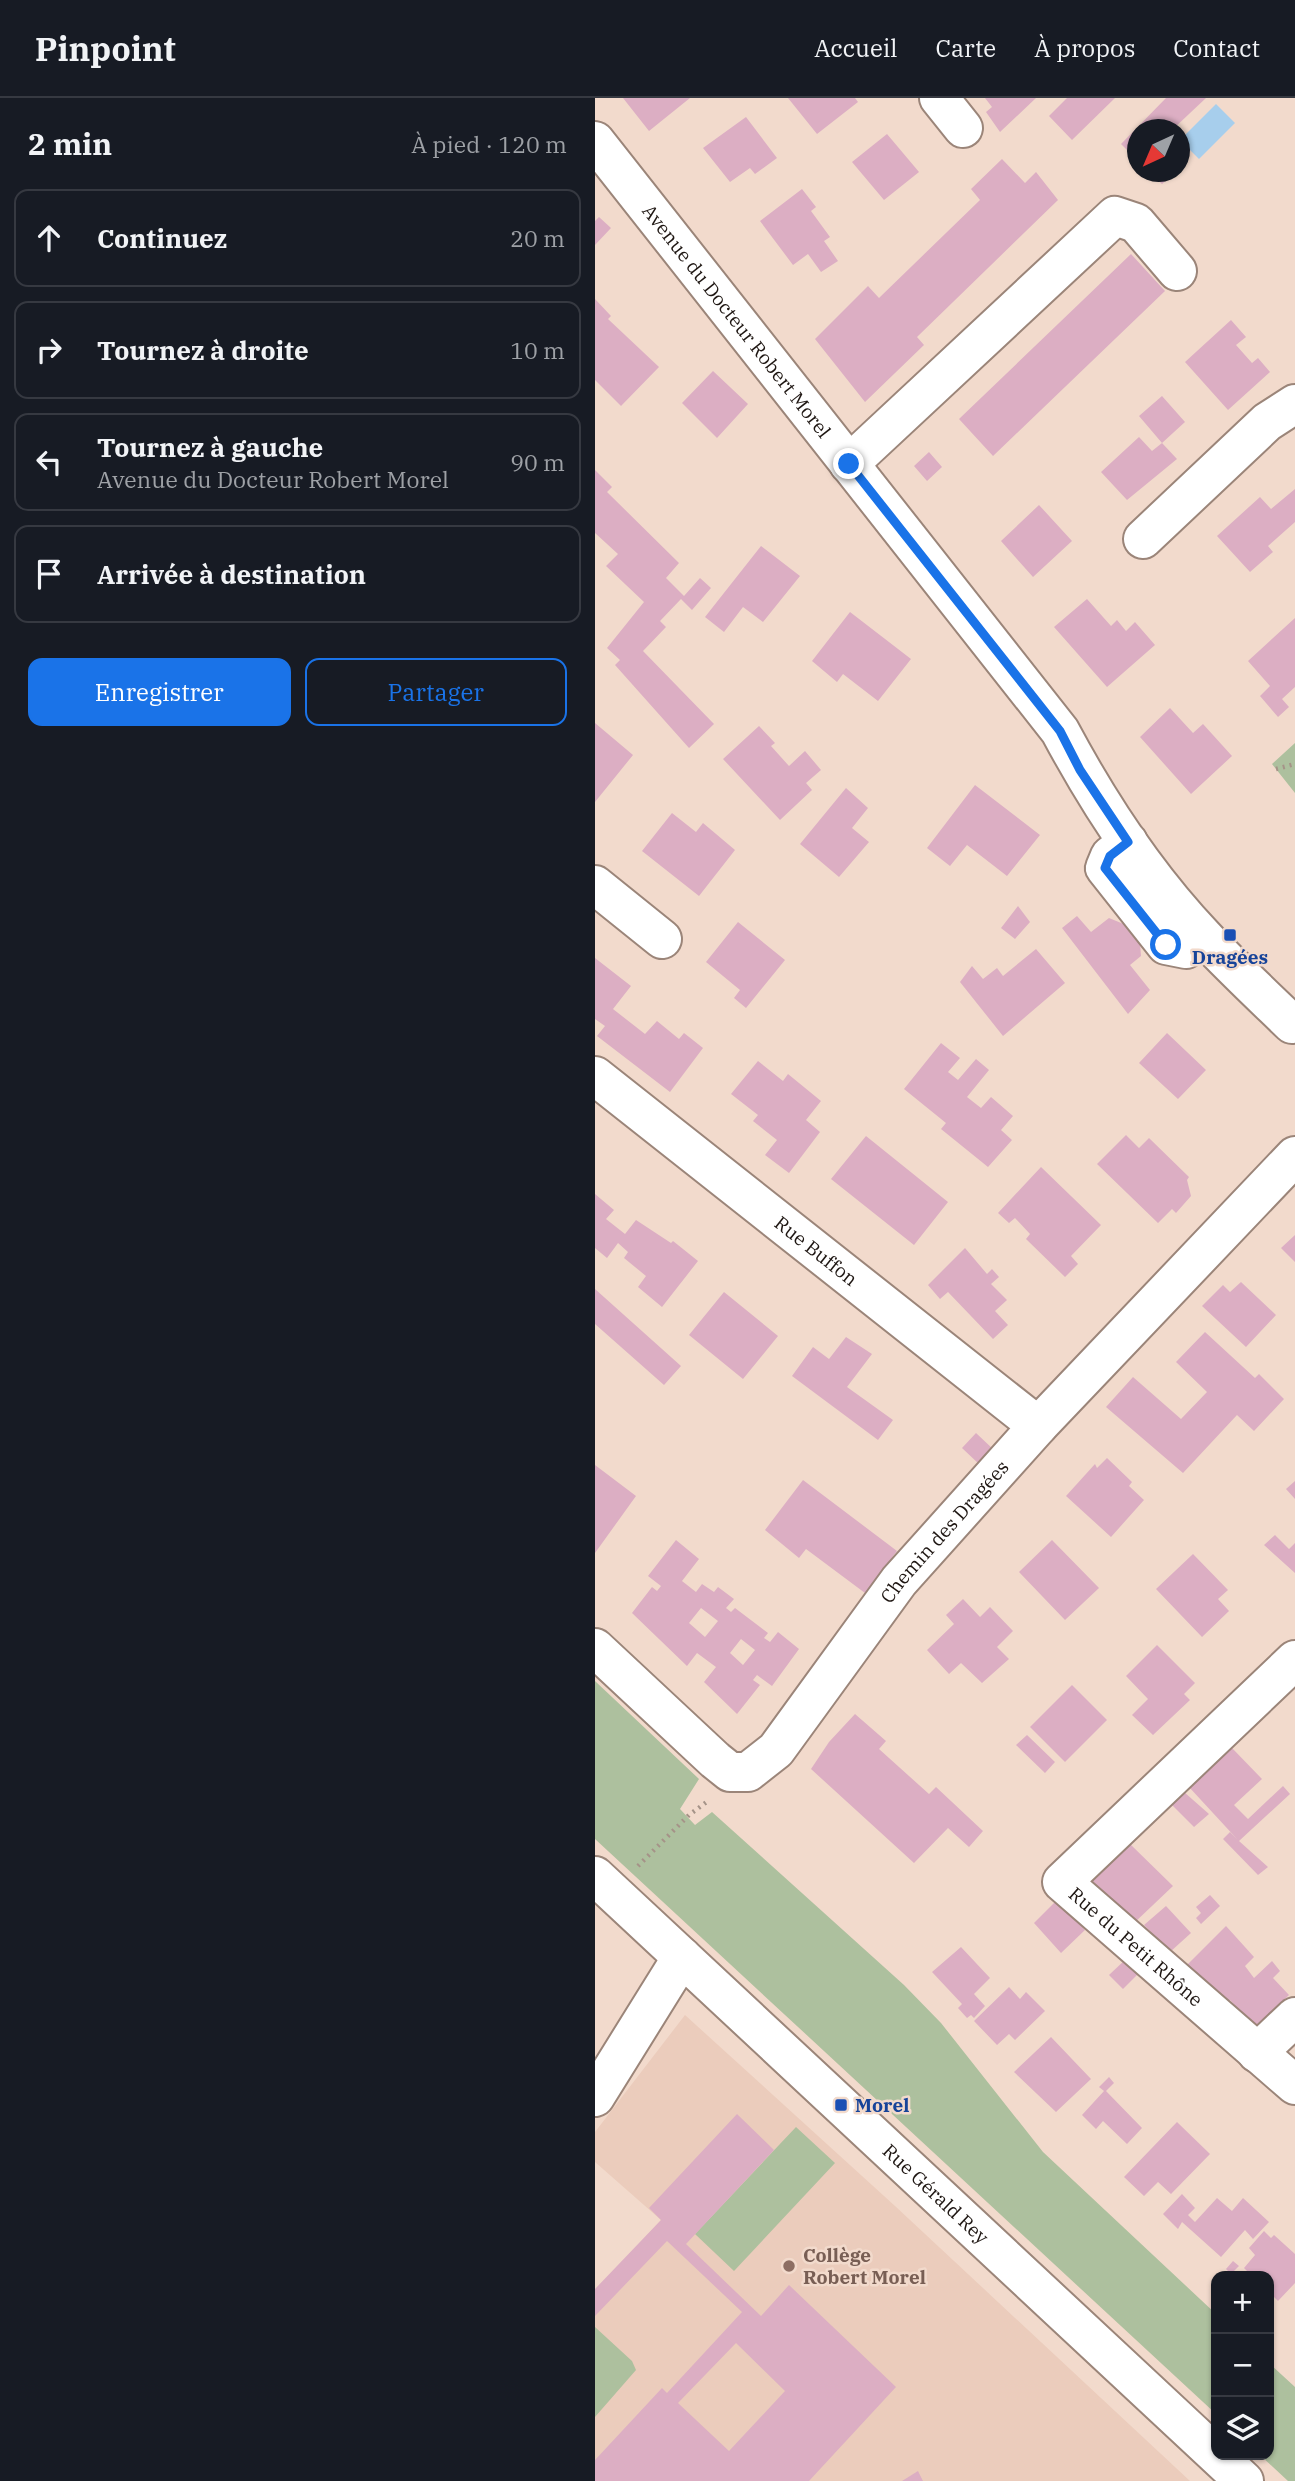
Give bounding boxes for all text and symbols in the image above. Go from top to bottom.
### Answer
text: Pinpoint [35,27,176,70]
text: Accueil [814,32,898,64]
text: Carte [936,32,996,64]
text: À propos [1034,32,1135,64]
text: Contact [1173,32,1260,64]
north arrow [1127,119,1190,182]
text: 2 min [28,124,112,163]
text: À pied · 120 m [411,129,567,159]
street label: Avenue du Docteur Robert Morel [637,199,836,443]
icon: ahead [30,219,68,257]
text: Continuez [97,221,227,255]
text: 20 m [510,223,565,253]
icon: right [30,331,68,369]
text: Tournez à droite [97,333,309,367]
text: 10 m [510,335,565,365]
text: Tournez à gauche [97,430,323,464]
icon: left [30,443,68,481]
text: 90 m [510,447,565,477]
route end [833,448,864,479]
text: Avenue du Docteur Robert Morel [97,464,449,494]
icon: arrive [30,555,68,593]
text: Arrivée à destination [97,557,366,591]
button: Enregistrer [28,658,291,726]
button: Partager [305,658,567,726]
marker: Dragées [1222,927,1238,943]
route start [1150,929,1181,960]
place label: Dragées [1192,945,1268,969]
street label: Rue Buffon [770,1211,863,1291]
street label: Chemin des Dragées [875,1455,1014,1608]
street label: Rue du Petit Rhône [1064,1882,1208,2011]
place label: Morel [855,2093,909,2117]
marker: Morel [833,2097,849,2113]
street label: Rue Gérald Rey [878,2139,994,2250]
place label: Collège Robert Morel [803,2243,926,2289]
marker: Collège Robert Morel [781,2258,797,2274]
map controls [1211,2271,1274,2460]
button: + [1211,2271,1274,2334]
button: − [1211,2334,1274,2397]
button: layers [1211,2397,1274,2460]

